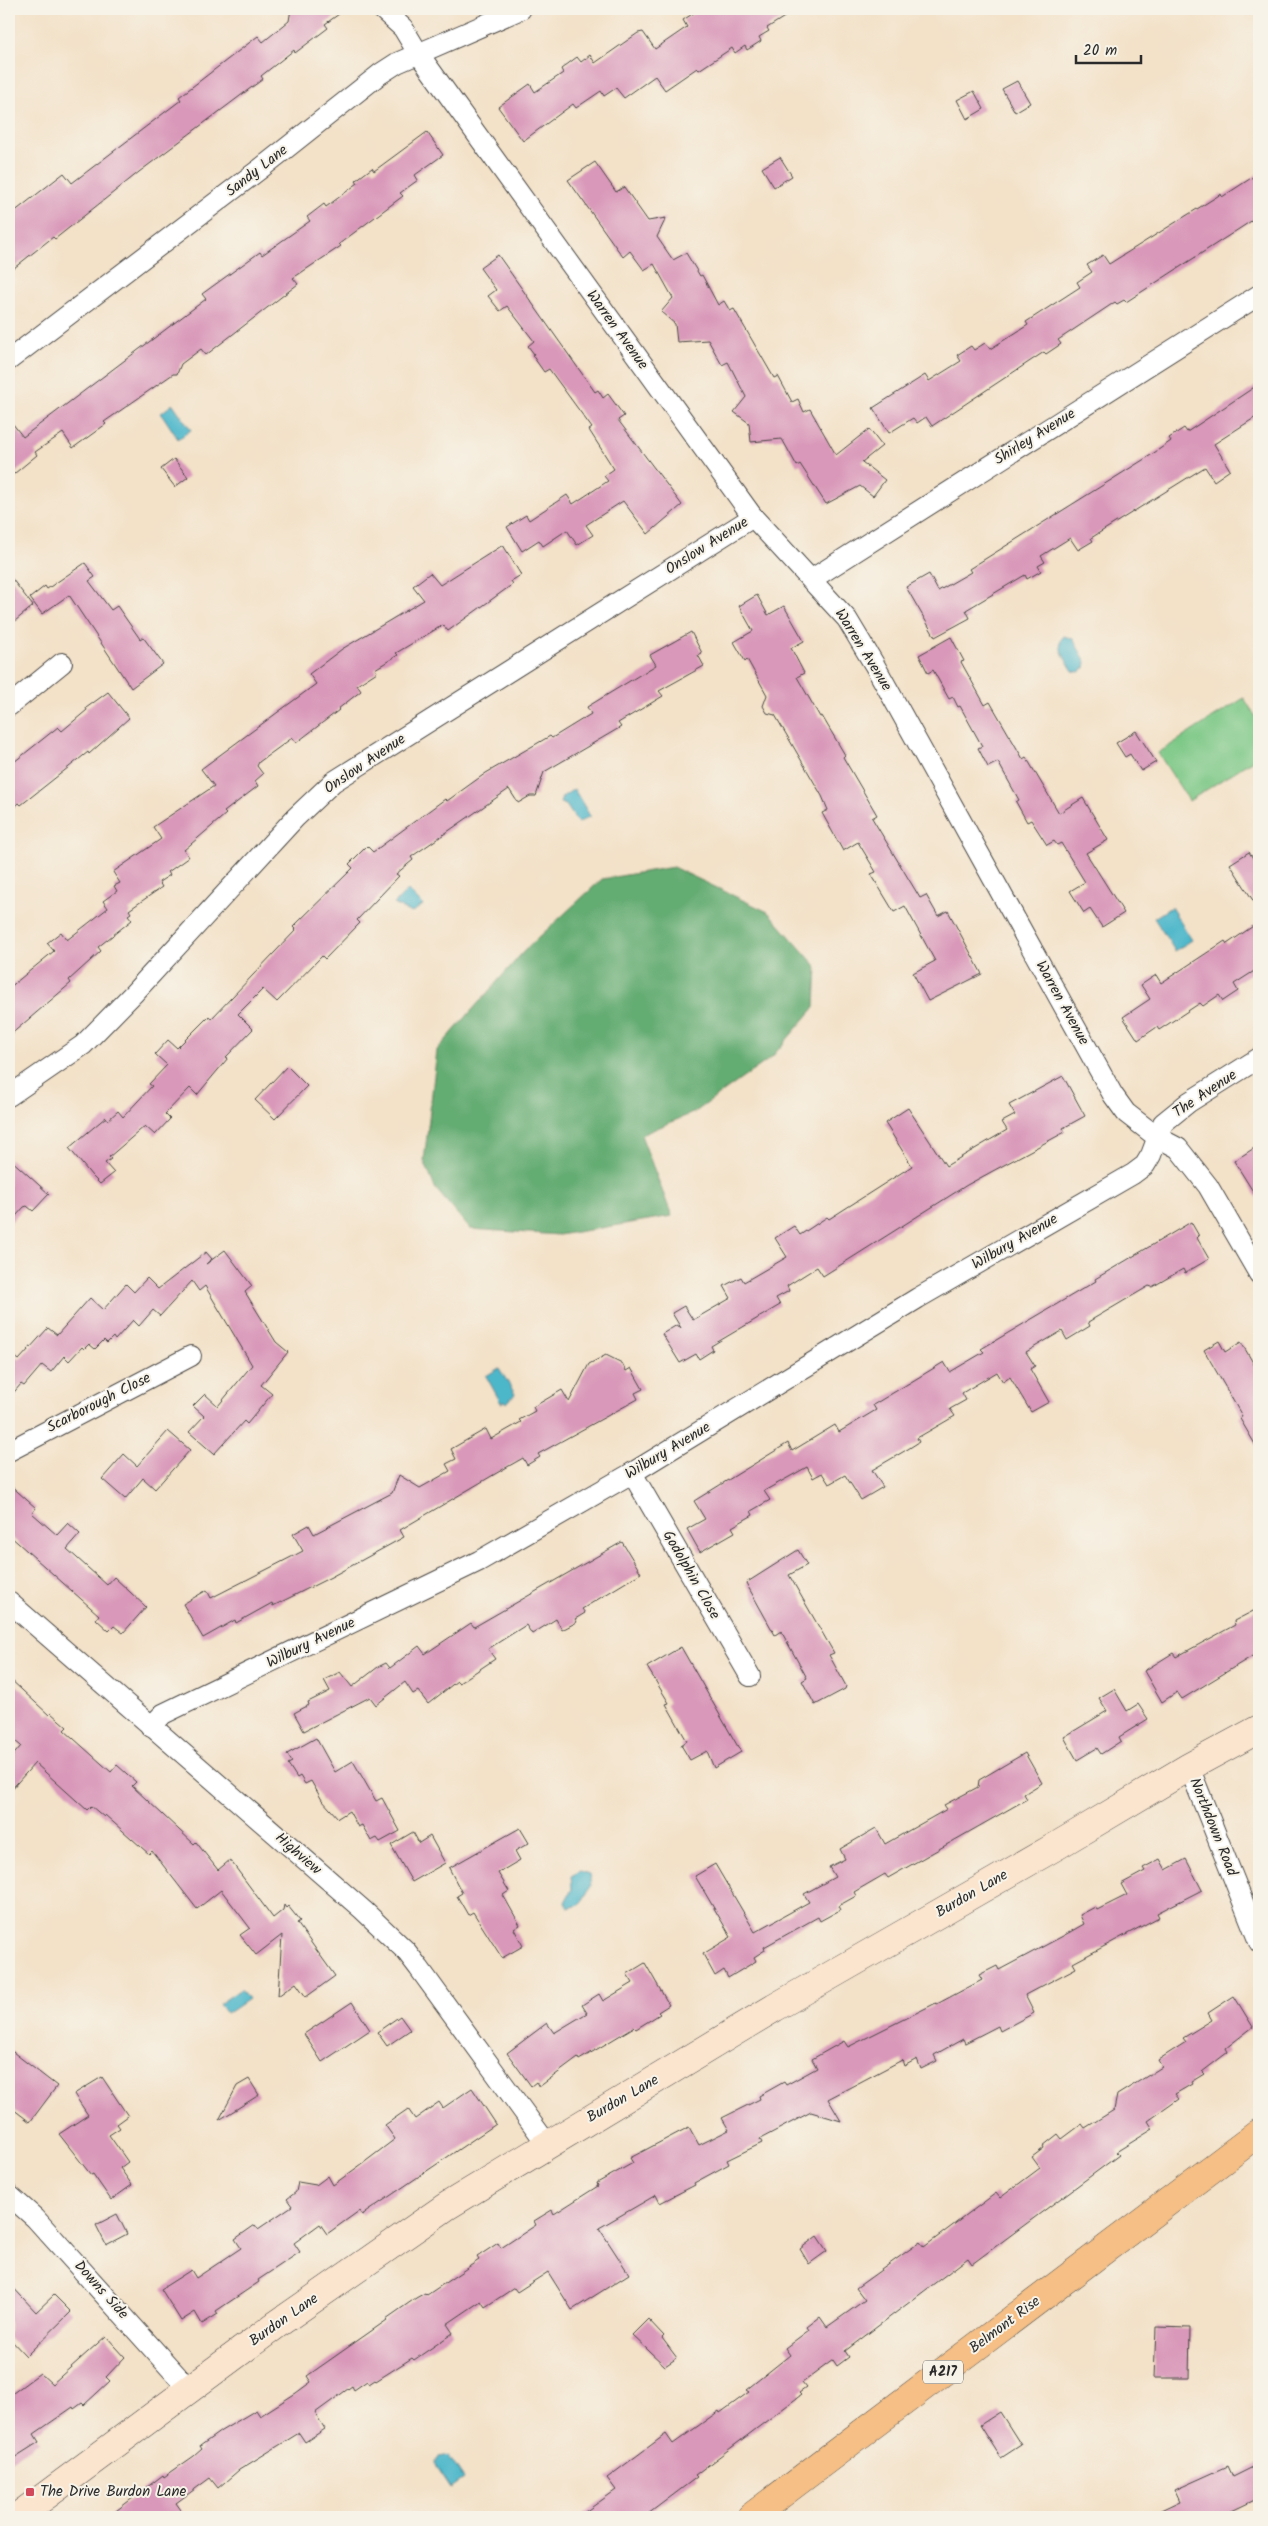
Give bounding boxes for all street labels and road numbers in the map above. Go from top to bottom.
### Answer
street label: Sandy Lane [221,139,294,203]
street label: Warren Avenue [580,285,654,375]
street label: Shirley Avenue [990,402,1081,472]
street label: Onslow Avenue [661,511,754,581]
street label: Warren Avenue [828,604,898,696]
street label: Onslow Avenue [319,728,411,800]
street label: Warren Avenue [1029,956,1095,1050]
street label: The Avenue [1168,1064,1242,1124]
street label: Wilbury Avenue [967,1207,1063,1276]
street label: Scarborough Close [43,1366,155,1440]
street label: Wilbury Avenue [621,1416,716,1486]
street label: Godolphin Close [656,1526,726,1624]
street label: Wilbury Avenue [262,1611,360,1675]
street label: Northdown Road [1182,1774,1244,1880]
street label: Highview [269,1827,328,1882]
street label: Burdon Lane [931,1863,1013,1924]
street label: Burdon Lane [582,2068,664,2129]
street label: Downs Side [68,2255,134,2325]
street label: Burdon Lane [244,2287,324,2353]
street label: Belmont Rise [964,2290,1046,2360]
road number: A217 [923,2360,963,2384]

